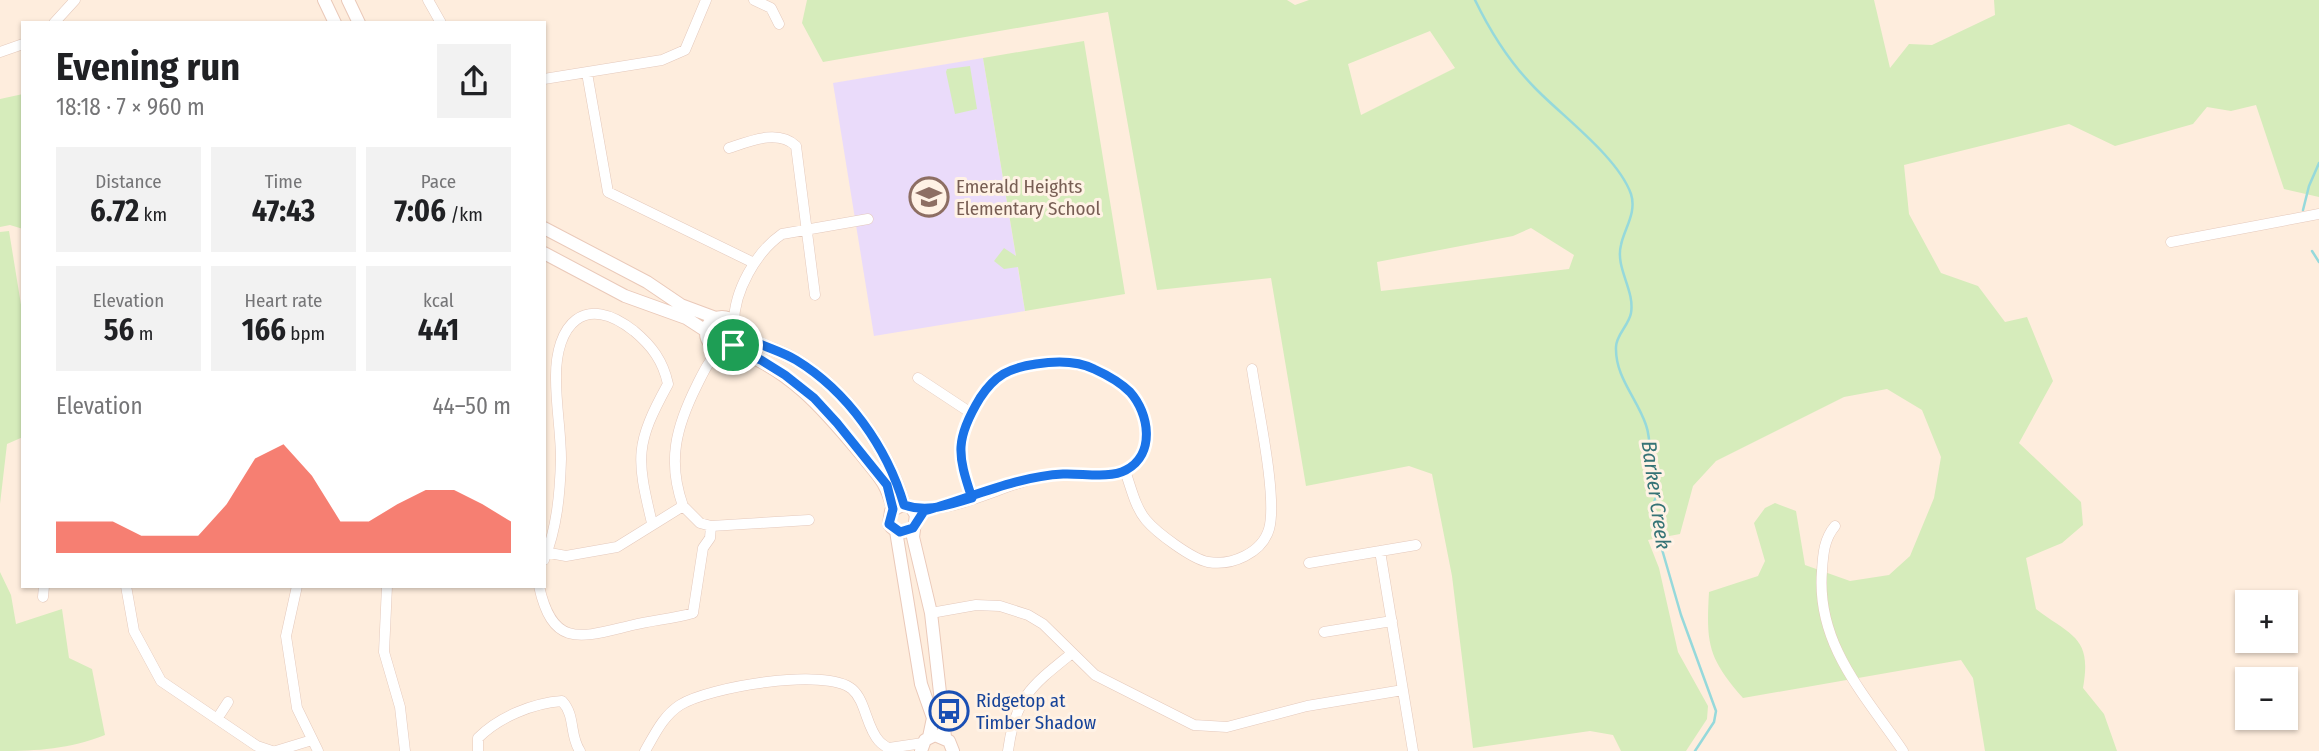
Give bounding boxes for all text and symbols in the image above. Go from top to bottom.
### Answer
text: Evening run [56,44,240,90]
button: share [437,44,511,118]
text: 18:18 · 7 × 960 m [56,93,205,121]
text: Distance [95,170,162,193]
text: Time [265,170,302,193]
text: Pace [421,170,456,193]
place label: Emerald Heights Elementary School [956,175,1101,220]
school or university icon: Emerald Heights Elementary School [908,176,950,218]
text: 6.72 [90,193,139,229]
text: 47:43 [252,193,315,229]
text: 7:06 [394,193,446,229]
text: km [139,203,167,226]
text: /km [446,203,483,226]
text: Elevation [93,289,164,312]
text: Heart rate [244,289,323,312]
text: kcal [423,289,454,312]
text: 56 [104,312,134,348]
text: 166 [242,312,286,348]
text: 441 [418,312,459,348]
pin [703,315,763,375]
text: m [134,322,153,345]
text: bpm [286,322,325,345]
icon: arrive [714,326,752,364]
text: Elevation [56,392,143,420]
text: 44–50 m [432,392,511,420]
water label: Barker Creek [1636,439,1676,551]
map controls [2235,590,2298,730]
button: + [2235,590,2298,653]
button: − [2235,667,2298,730]
place label: Ridgetop at Timber Shadow [976,689,1097,734]
bus stop icon: Ridgetop at Timber Shadow [928,690,970,732]

